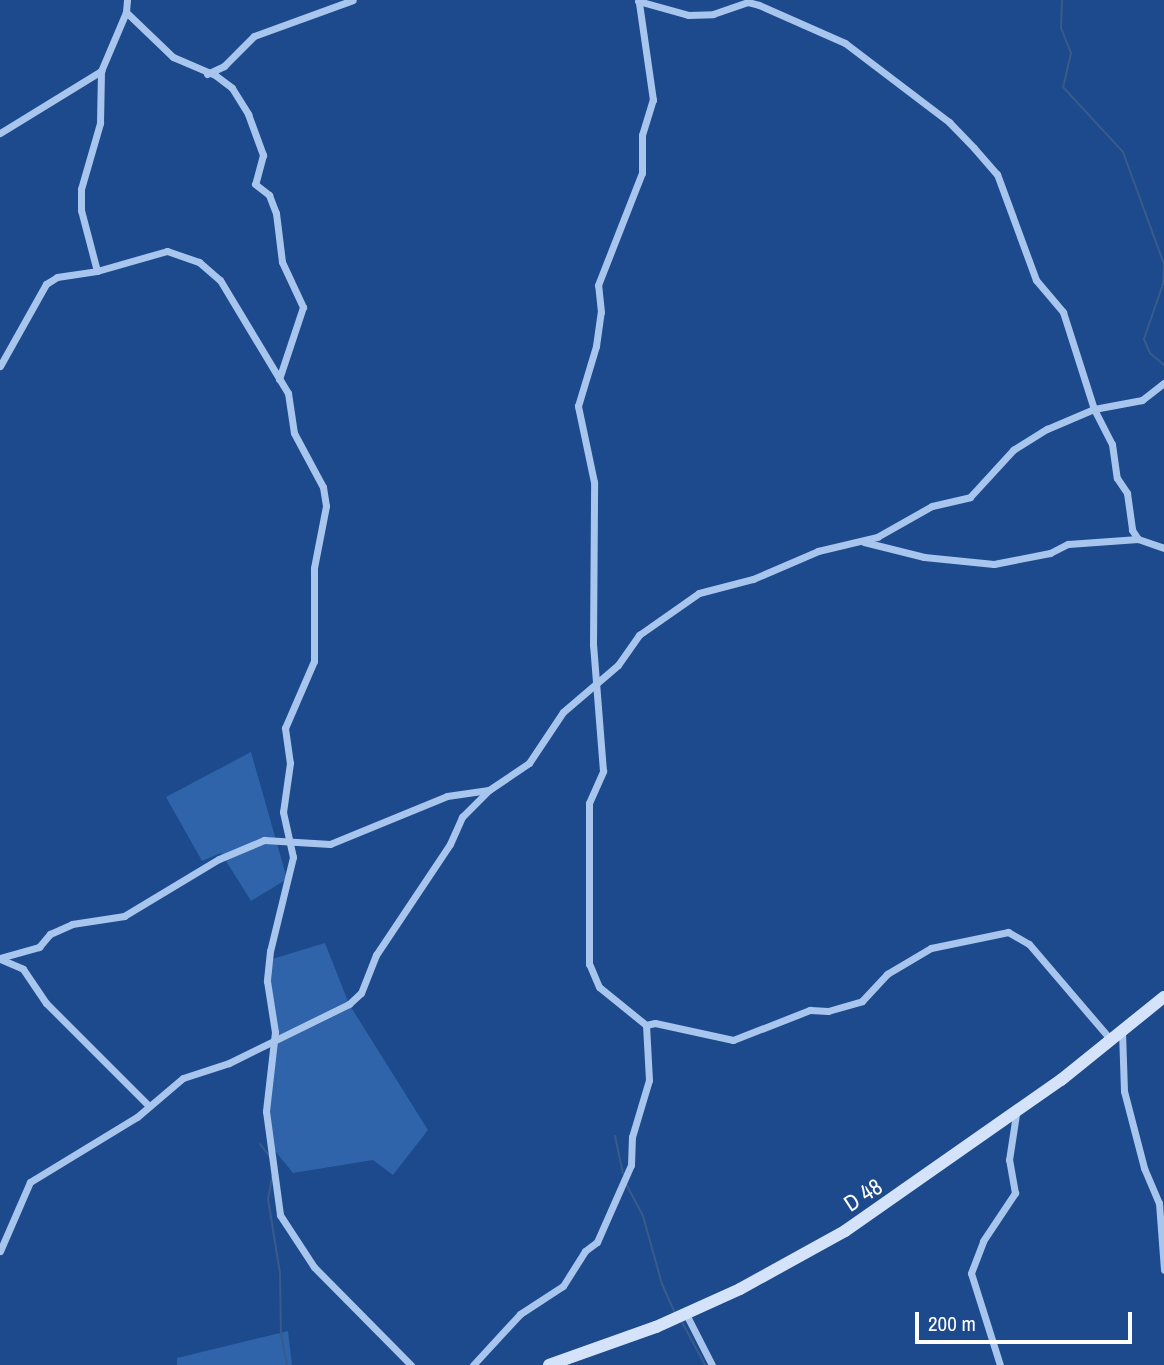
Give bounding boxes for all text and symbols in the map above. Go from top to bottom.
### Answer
street label: D 48 [839,1173,887,1217]
scale bar [919,1298,1136,1342]
text: 200 m [928,1309,976,1338]

